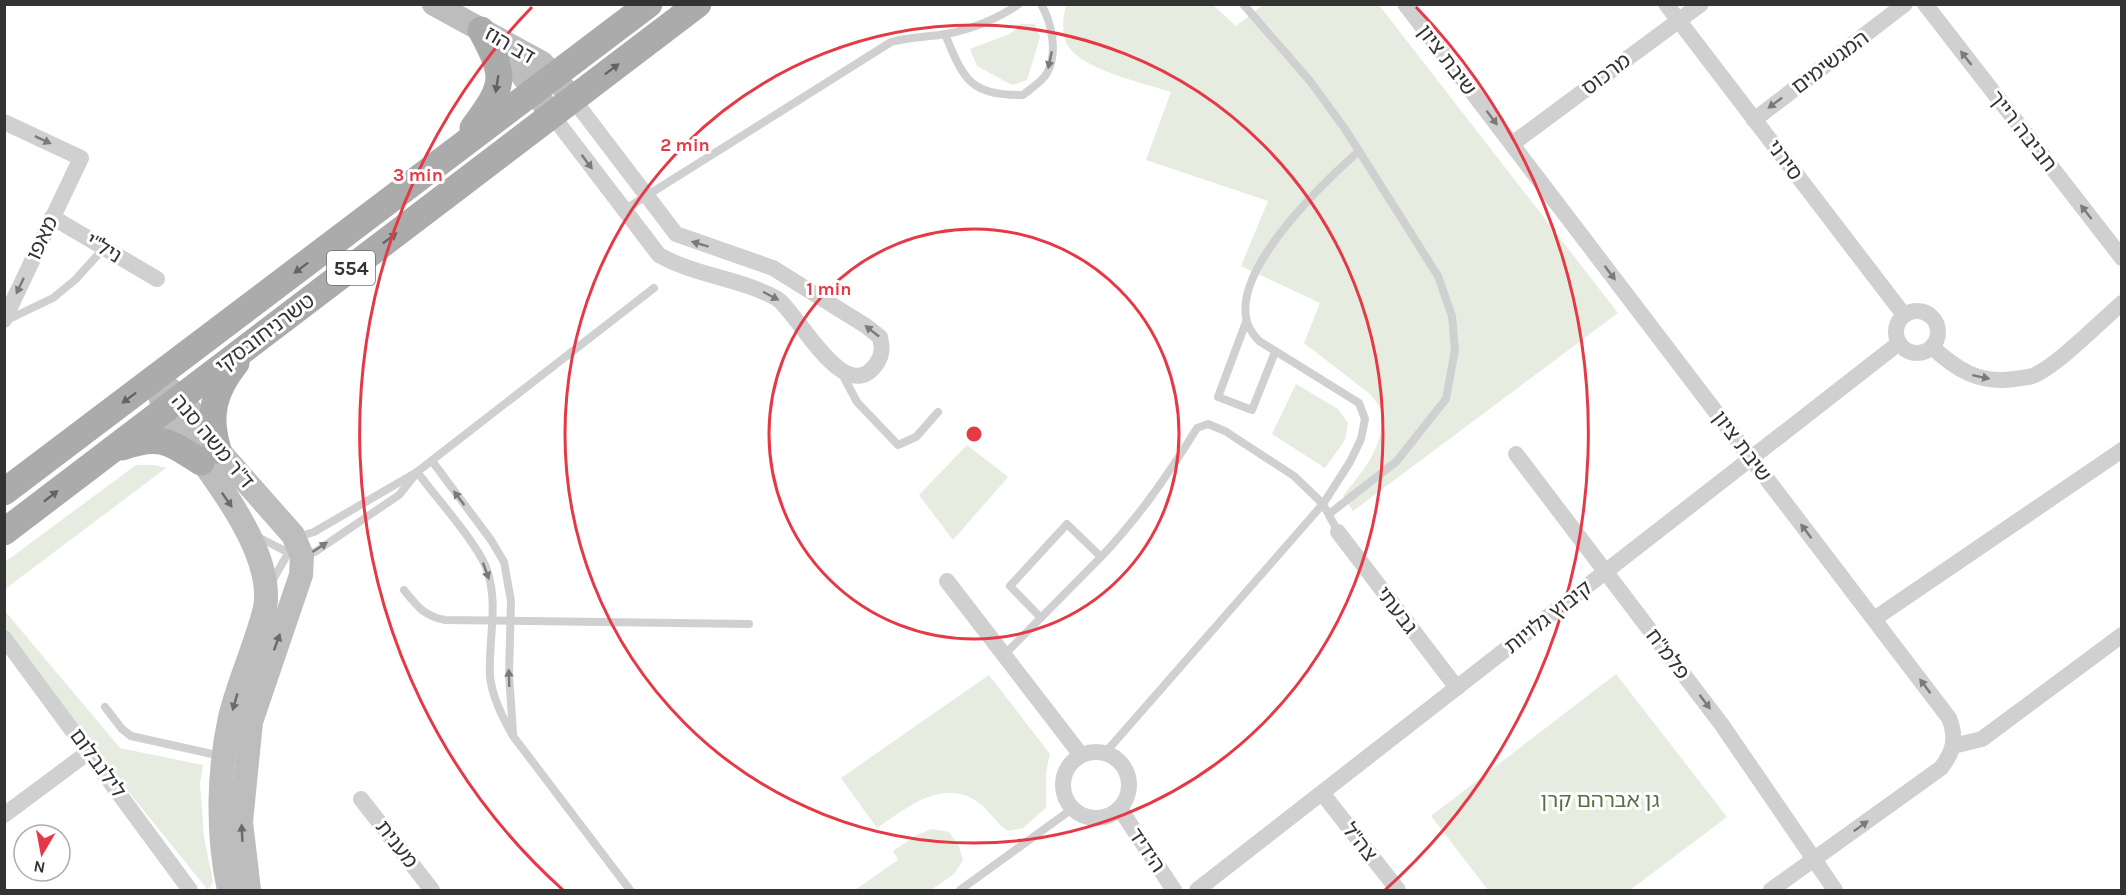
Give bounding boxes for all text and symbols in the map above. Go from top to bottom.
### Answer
street label: שיבת ציון [1413,20,1481,100]
street label: דב הוז [481,21,539,69]
street label: המגשימים [1787,25,1873,99]
street label: מרכוס [1577,48,1635,100]
one-way arrow [1961,50,1973,65]
one-way arrow [1045,51,1054,70]
one-way arrow [605,64,620,76]
one-way arrow [493,75,502,94]
street label: חביבה רייך [1984,86,2062,176]
one-way arrow [1768,97,1783,109]
one-way arrow [1485,110,1498,126]
text: 2 min [660,134,710,156]
one-way arrow [34,135,51,144]
street label: סירני [1762,135,1808,185]
one-way arrow [581,154,593,169]
text: 3 min [393,164,443,186]
one-way arrow [2080,204,2092,219]
street label: מאפו [21,212,63,264]
street label: ניל"י [82,228,126,268]
one-way arrow [382,232,398,244]
one-way arrow [691,239,709,248]
road number: 554 [327,251,375,285]
one-way arrow [293,261,309,274]
one-way arrow [1603,265,1616,281]
one-way arrow [15,278,24,295]
text: 1 min [806,278,852,300]
street label: טשרניחובסקי [211,288,319,378]
one-way arrow [762,291,779,301]
one-way arrow [864,325,880,338]
one-way arrow [1972,373,1991,382]
street label: ד"ר משה סנה [167,389,259,493]
one-way arrow [121,392,137,404]
street label: שיבת ציון [1708,406,1776,486]
centre of rings [964,424,984,444]
one-way arrow [43,489,59,502]
one-way arrow [454,490,466,505]
one-way arrow [221,492,233,508]
one-way arrow [1801,523,1813,538]
one-way arrow [312,542,328,553]
one-way arrow [482,562,492,580]
street label: קיבוץ גלויות [1500,575,1596,659]
street label: גבעתי [1372,582,1423,638]
street label: פלמ"ח [1641,624,1695,684]
one-way arrow [272,633,282,651]
one-way arrow [505,668,514,687]
one-way arrow [1918,678,1931,694]
one-way arrow [230,693,239,711]
one-way arrow [1698,694,1711,710]
street label: לילנבלום [65,724,131,802]
park label: גן אברהם קרן [1540,788,1660,812]
street label: מענית [371,815,423,873]
street label: צה"ל [1338,818,1382,866]
one-way arrow [1853,821,1868,833]
north arrow [12,823,72,883]
one-way arrow [237,823,246,842]
street label: הידיד [1124,823,1170,877]
text: N [32,857,47,878]

